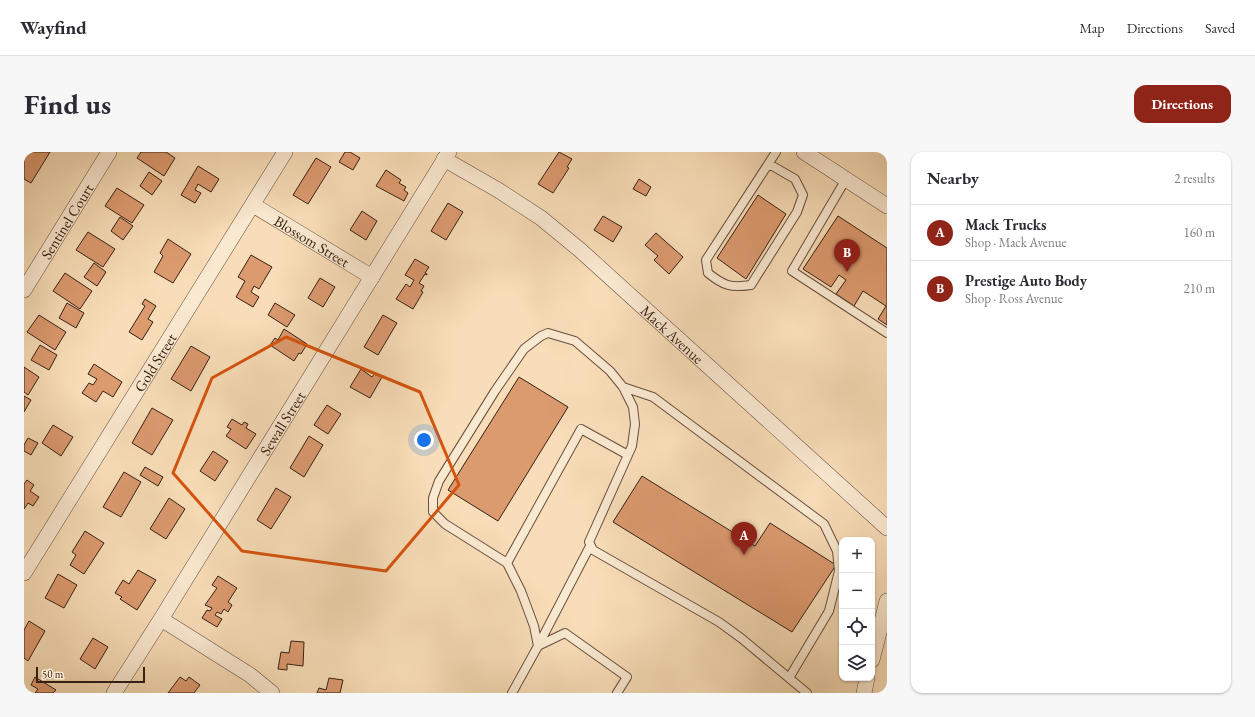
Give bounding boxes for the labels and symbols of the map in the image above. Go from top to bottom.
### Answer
street label: Sentinel Court [36,179,97,262]
street label: Blossom Street [271,211,353,271]
pin: B [834,239,860,272]
street label: Mack Avenue [637,301,708,367]
street label: Gold Street [129,329,180,395]
street label: Sewall Street [255,387,309,459]
your location [414,430,434,450]
pin: A [731,522,757,555]
scale bar [36,665,145,684]

